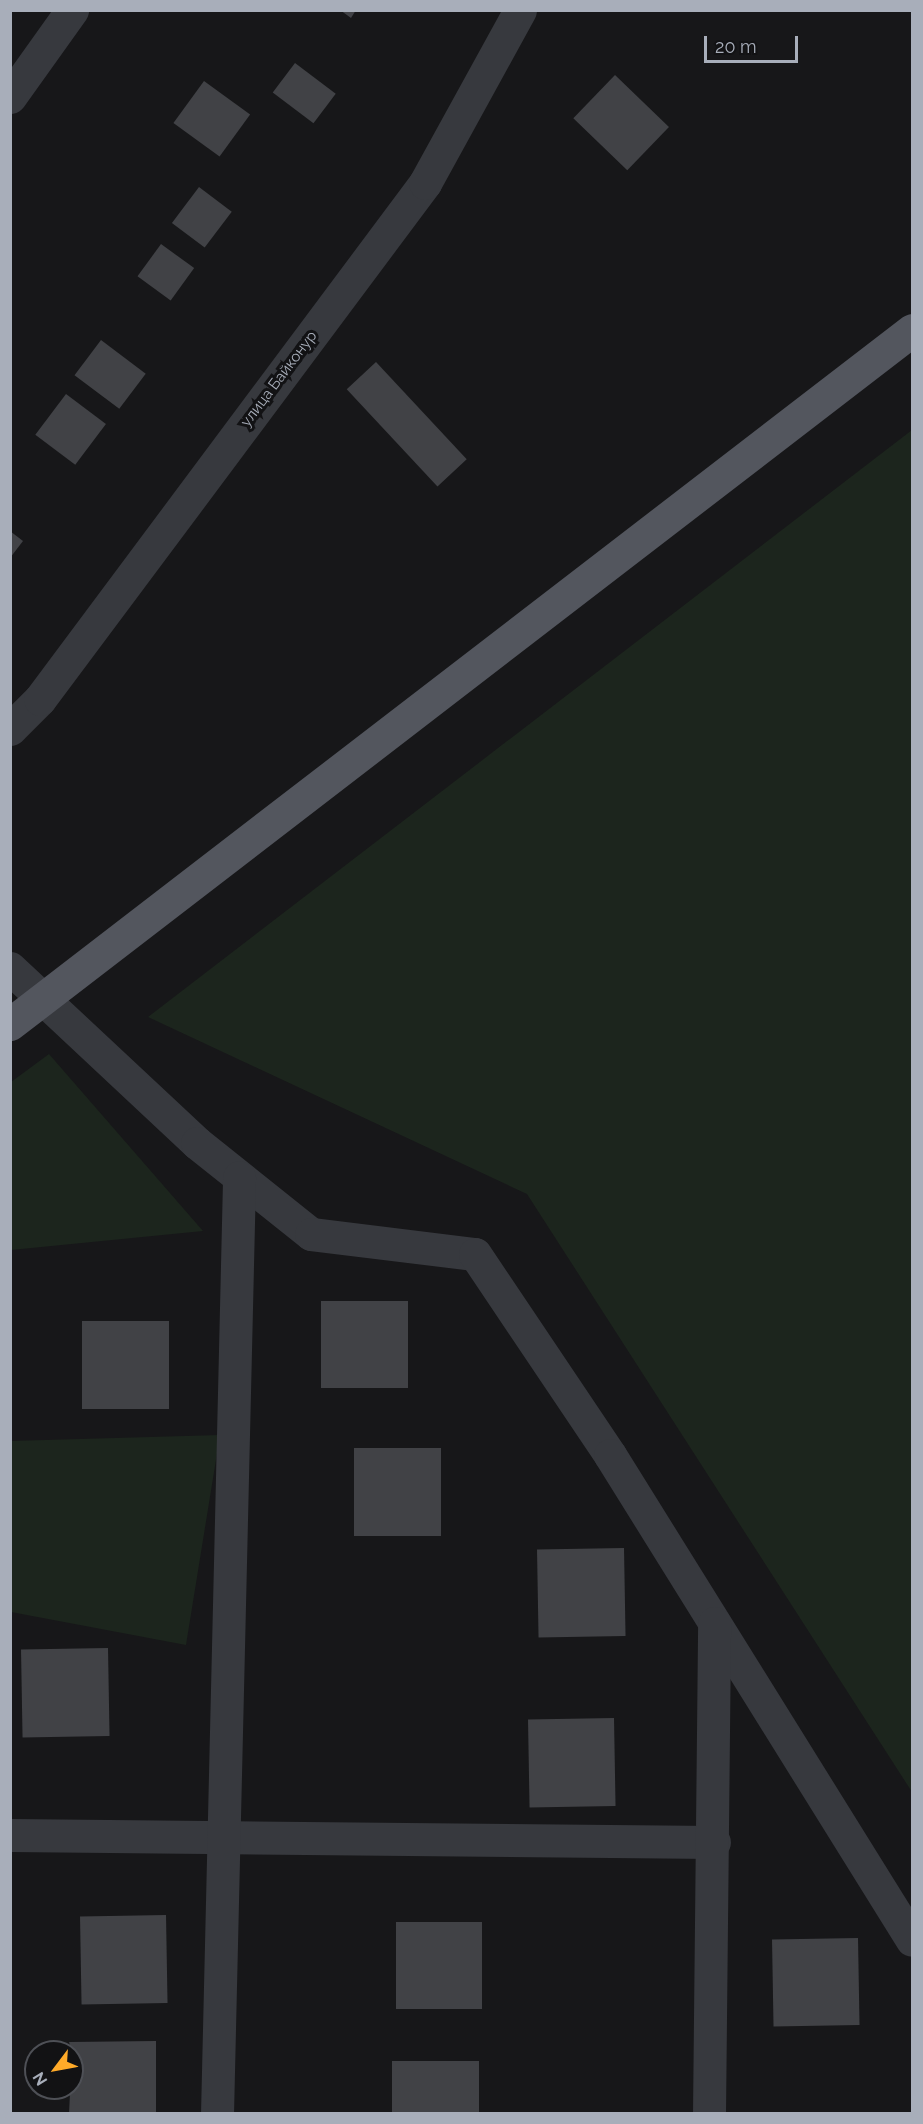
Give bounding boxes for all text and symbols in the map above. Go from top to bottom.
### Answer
scale bar [707,24,802,62]
text: 20 m [715,36,757,57]
street label: улица Байконур [237,327,321,431]
north arrow [24,2040,84,2100]
text: N [29,2069,51,2089]

